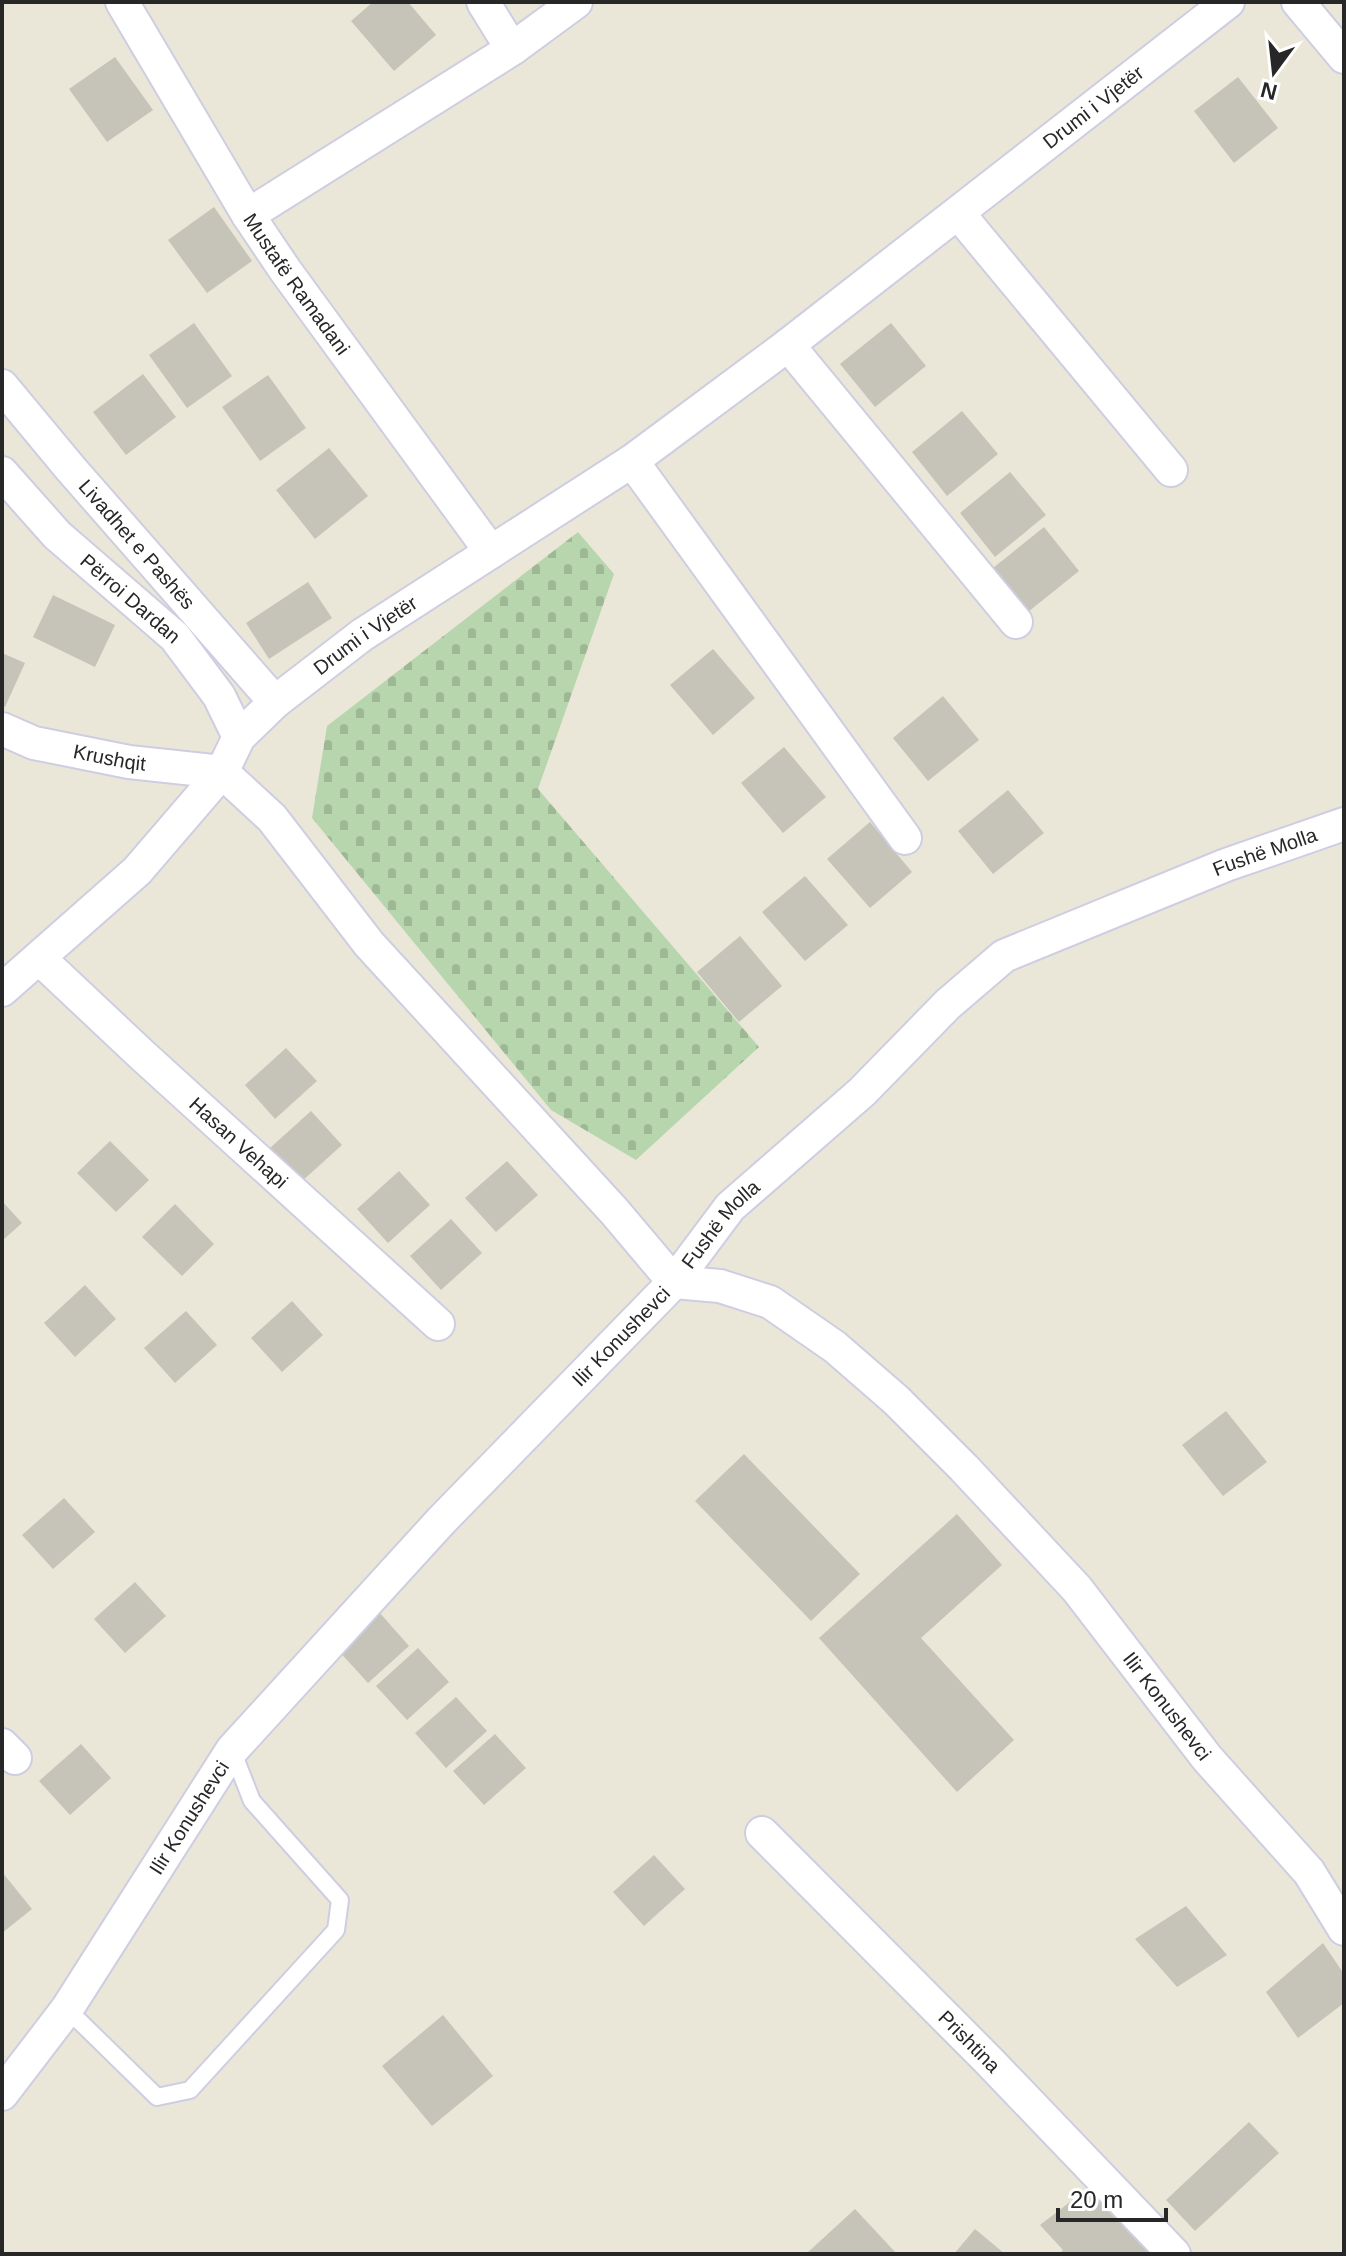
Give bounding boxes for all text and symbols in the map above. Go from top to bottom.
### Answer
north arrow [1234,32,1314,112]
street label: Drumi i Vjetër [1039,61,1148,153]
text: N [1258,77,1280,105]
street label: Mustafë Ramadani [239,209,354,359]
street label: Livadhet e Pashës [74,475,199,613]
street label: Përroi Dardan [76,549,185,648]
street label: Drumi i Vjetër [309,591,421,679]
street label: Krushqit [71,740,147,775]
street label: Fushë Molla [1209,823,1321,880]
street label: Hasan Vehapi [185,1093,292,1193]
street label: Fushë Molla [677,1175,764,1273]
street label: Ilir Konushevci [568,1282,674,1391]
street label: Ilir Konushevci [1119,1648,1216,1764]
street label: Ilir Konushevci [145,1757,233,1878]
street label: Prishtina [934,2006,1005,2077]
scale bar [1058,2172,1166,2222]
text: 20 m [1070,2186,1123,2213]

